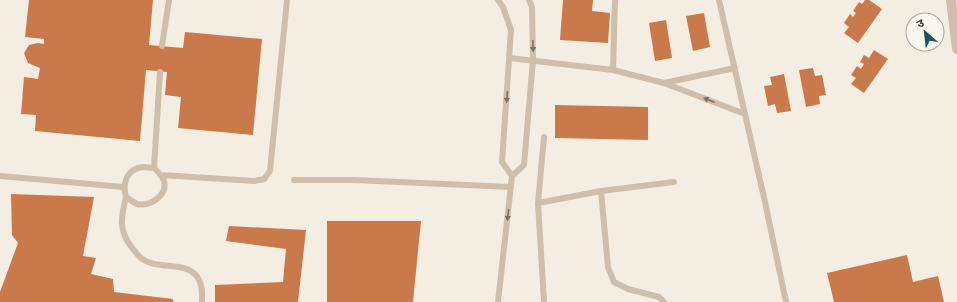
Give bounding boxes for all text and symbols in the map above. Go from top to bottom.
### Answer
north arrow [905,12,945,52]
text: उ [914,15,927,31]
one-way arrow [530,40,536,53]
one-way arrow [504,91,511,103]
one-way arrow [702,96,714,102]
one-way arrow [504,209,511,221]

